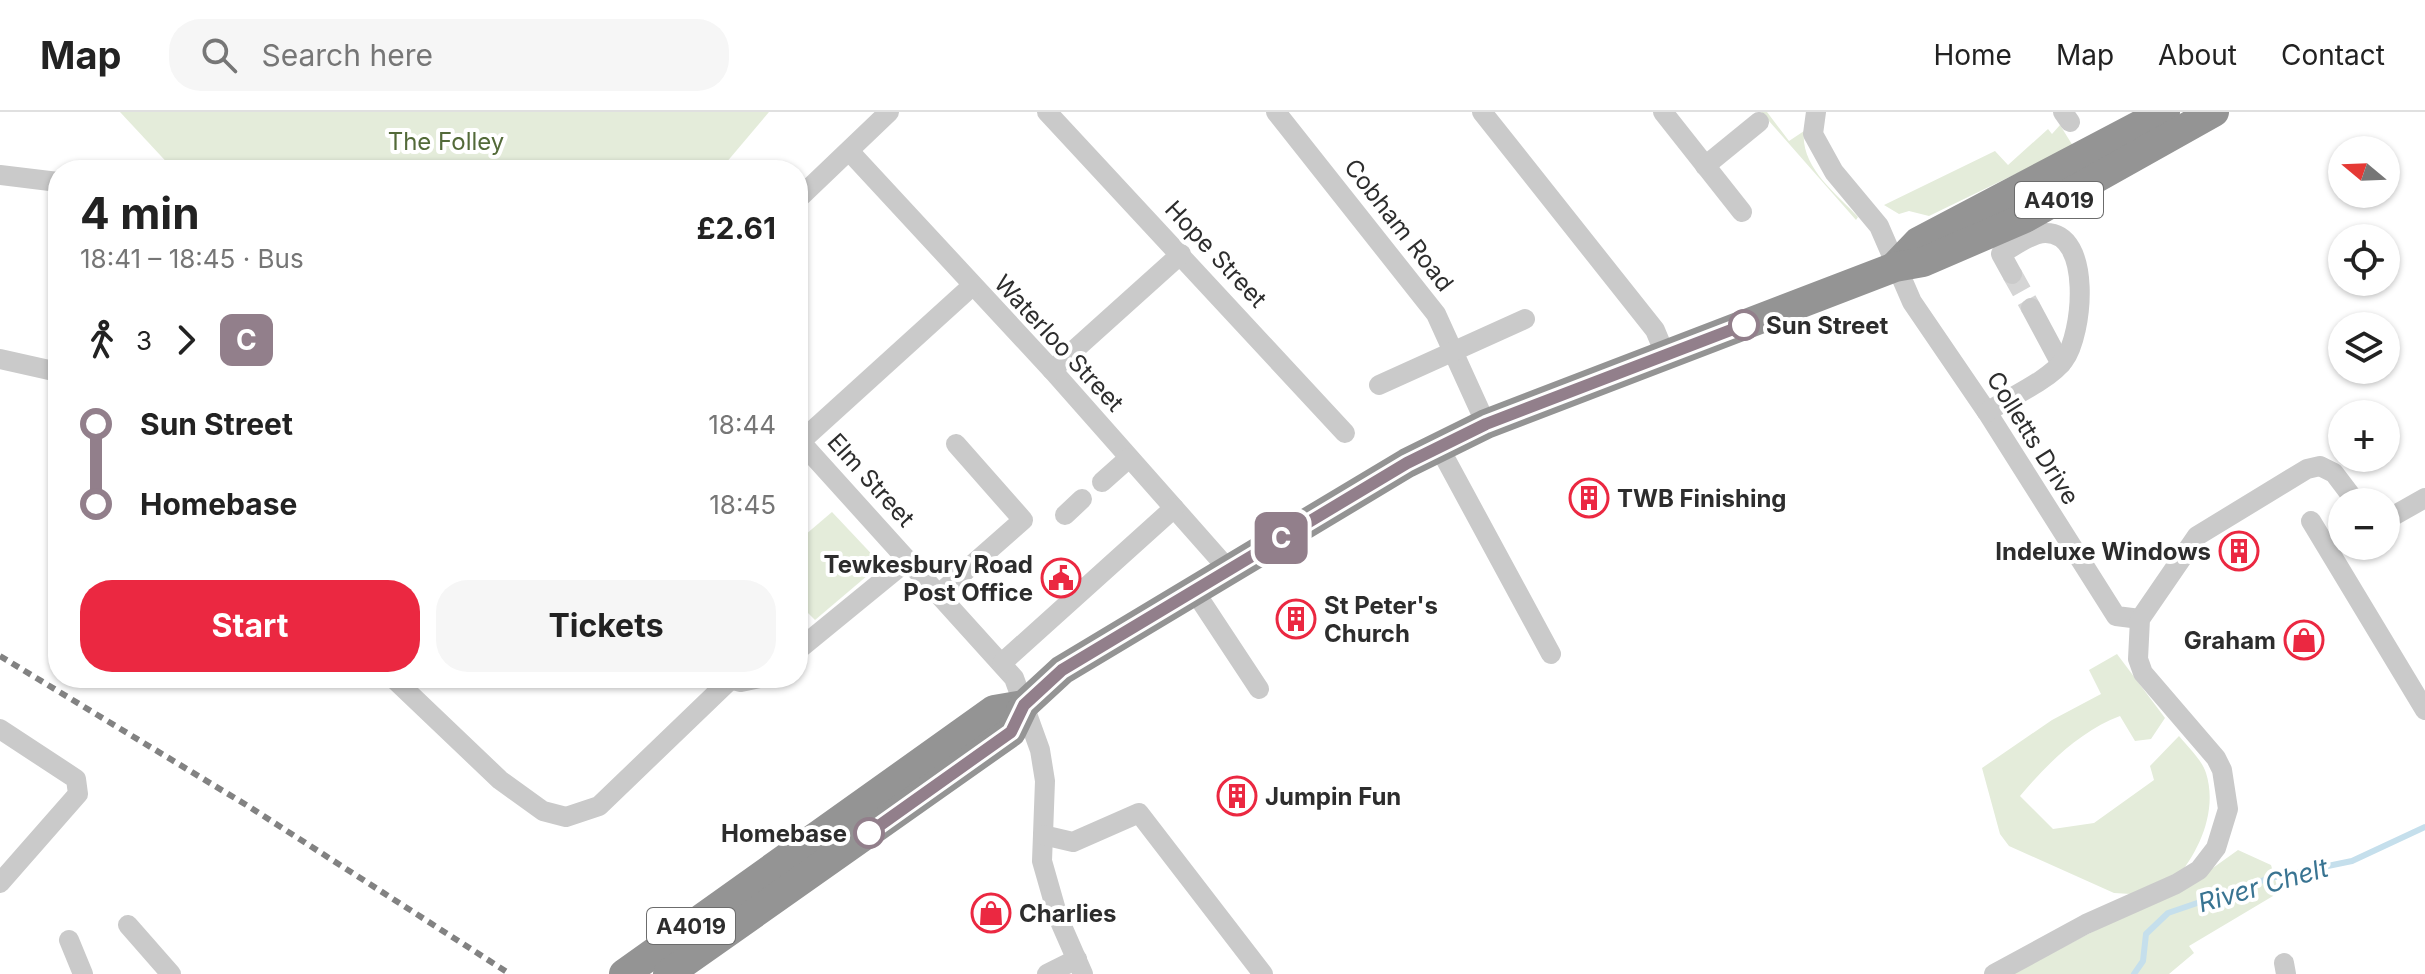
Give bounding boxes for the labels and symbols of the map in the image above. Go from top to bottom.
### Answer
park label: The Folley [388,127,504,156]
north arrow [2328,136,2400,208]
street label: Cobham Road [1338,153,1460,297]
road number: A4019 [2015,182,2103,218]
street label: Hope Street [1159,195,1273,314]
street label: Waterloo Street [988,269,1130,417]
marker: Sun Street [1729,310,1759,340]
place label: Sun Street [1766,311,1889,340]
street label: Colletts Drive [1981,366,2085,510]
street label: Elm Street [822,427,921,533]
building icon: TWB Finishing [1568,477,1610,519]
place label: TWB Finishing [1617,484,1787,513]
line badge: C [1255,512,1307,564]
building icon: Indeluxe Windows [2218,530,2260,572]
place label: Indeluxe Windows [1995,537,2211,566]
place label: Tewkesbury Road Post Office [824,550,1033,607]
public building icon: Tewkesbury Road Post Office [1040,557,1082,599]
place label: St Peter's Church [1324,591,1438,648]
building icon: St Peter's Church [1275,598,1317,640]
shop icon: Graham [2283,619,2325,661]
place label: Graham [2184,626,2276,655]
building icon: Jumpin Fun [1216,775,1258,817]
place label: Jumpin Fun [1265,782,1401,811]
marker: Homebase [854,818,884,848]
place label: Homebase [721,819,847,848]
water label: River Chelt [2194,852,2332,918]
shop icon: Charlies [970,892,1012,934]
place label: Charlies [1019,899,1117,928]
road number: A4019 [647,908,735,944]

